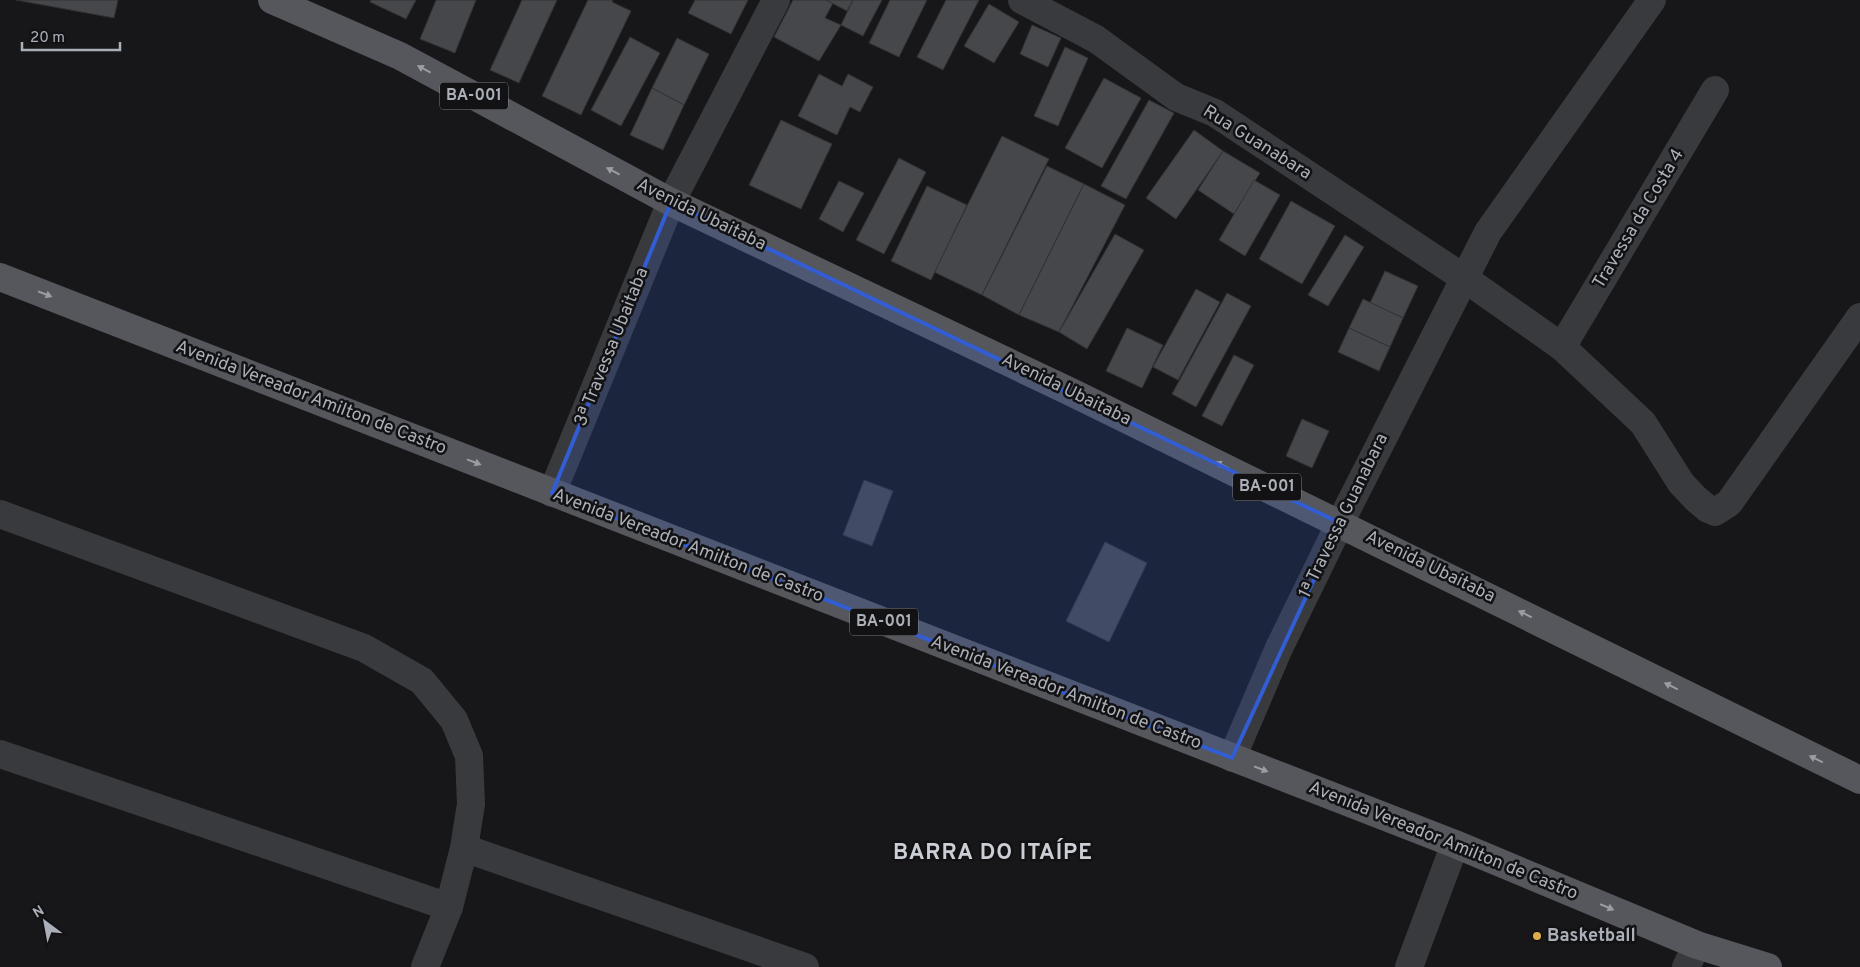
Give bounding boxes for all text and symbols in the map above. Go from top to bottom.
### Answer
scale bar [22,20,120,52]
text: 20 m [30,29,65,48]
one-way arrow [417,64,430,73]
road number: BA-001 [440,82,508,110]
street label: Rua Guanabara [1198,100,1316,186]
street label: Travessa da Costa 4 [1588,145,1690,293]
one-way arrow [606,166,620,175]
street label: Avenida Ubaitaba [632,174,770,256]
street label: 3ª Travessa Ubaitaba [570,264,654,430]
one-way arrow [38,291,53,299]
street label: Avenida Vereador Amilton de Castro [172,336,450,460]
street label: Avenida Ubaitaba [997,349,1135,431]
street label: 1ª Travessa Guanabara [1294,430,1394,602]
one-way arrow [467,458,482,466]
one-way arrow [1215,461,1229,469]
road number: BA-001 [1233,474,1301,501]
street label: Avenida Vereador Amilton de Castro [549,484,827,608]
street label: Avenida Ubaitaba [1361,526,1499,608]
road number: BA-001 [850,608,918,636]
one-way arrow [1518,610,1532,618]
street label: Avenida Vereador Amilton de Castro [927,631,1205,755]
one-way arrow [1664,682,1678,690]
one-way arrow [1809,754,1824,763]
one-way arrow [1254,765,1269,773]
street label: Avenida Vereador Amilton de Castro [1305,776,1581,906]
district label: BARRA DO ITAÍPE [893,838,1093,867]
north arrow [20,897,70,947]
text: N [30,902,48,922]
one-way arrow [1600,903,1615,911]
place label: Basketball [1547,925,1636,948]
marker: Basketball [1531,930,1543,942]

